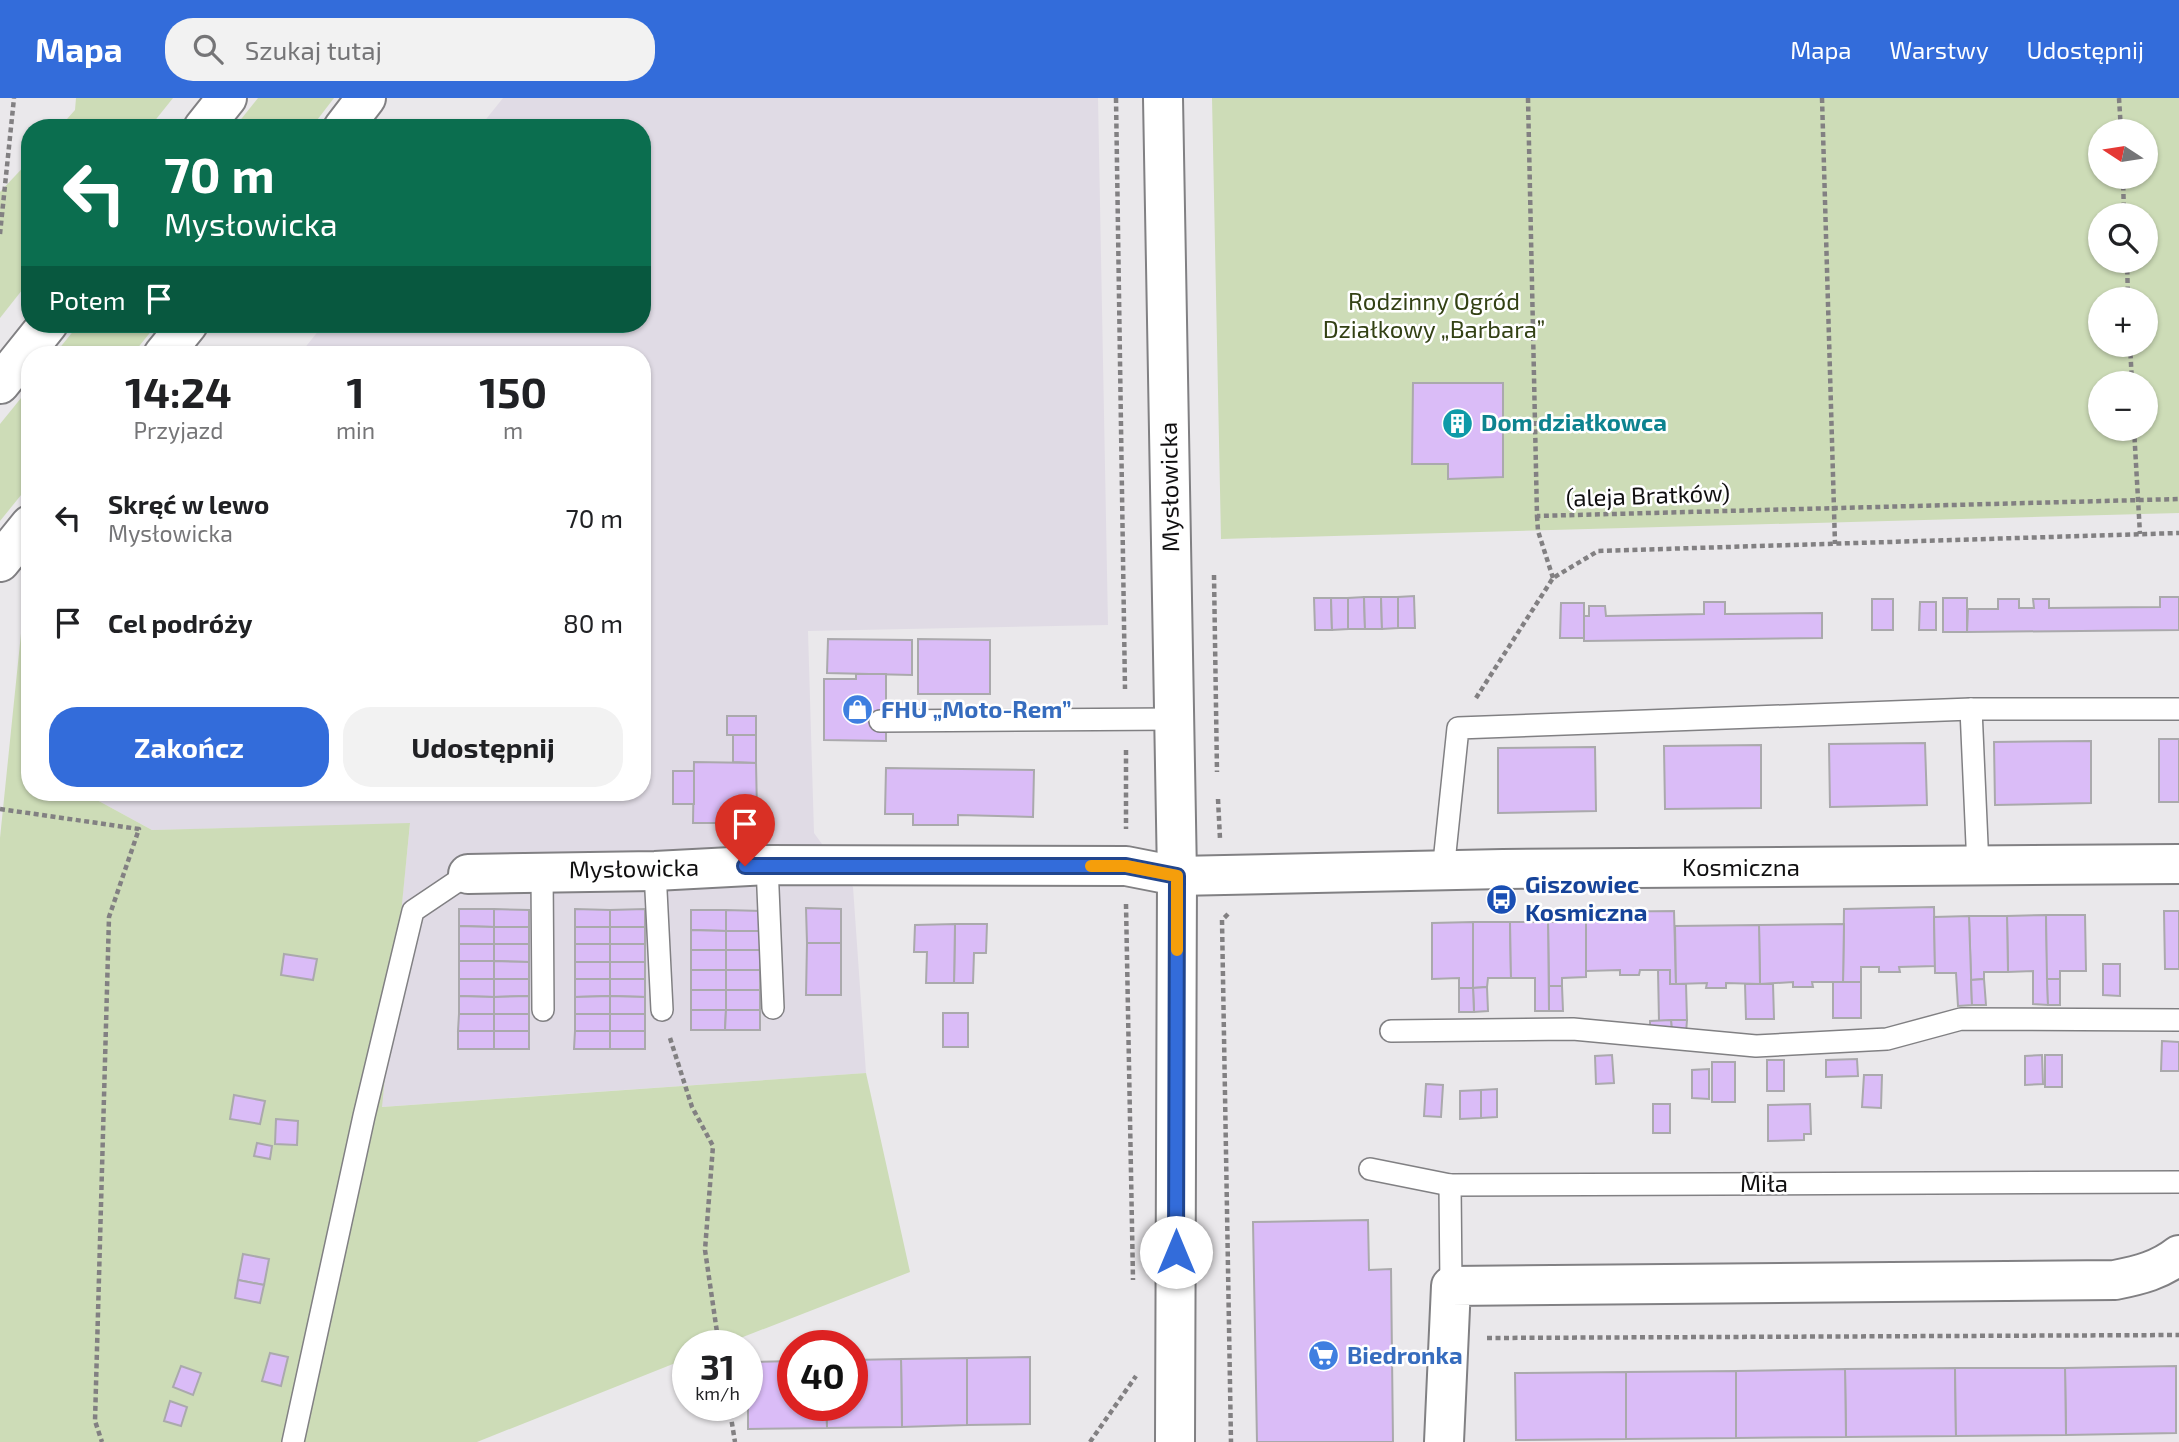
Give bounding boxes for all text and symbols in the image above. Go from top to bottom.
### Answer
search box [165,18,655,81]
text: Mapa [35,29,123,69]
icon: search [189,30,227,68]
text: Szukaj tutaj [245,34,382,65]
text: Mapa [1790,35,1852,64]
text: Warstwy [1890,35,1989,64]
text: Udostępnij [2027,35,2144,64]
north arrow [2088,119,2158,189]
map controls [2088,119,2158,441]
text: 70 m [164,144,275,203]
icon: left [49,147,140,238]
button: search [2088,203,2158,273]
text: Mysłowicka [164,204,338,242]
icon: arrive [140,280,178,318]
text: Potem [49,284,126,315]
park label: Rodzinny Ogród Działkowy „Barbara” [1323,286,1545,343]
button: + [2088,287,2158,357]
text: 14:24 [125,366,232,416]
text: 1 [346,366,365,416]
text: 150 [479,366,547,416]
button: − [2088,371,2158,441]
building icon: Dom działkowca [1441,406,1475,440]
place label: Dom działkowca [1481,407,1667,436]
text: Przyjazd [133,416,223,444]
text: min [336,416,375,444]
text: m [503,416,523,444]
street label: Mysłowicka [1153,422,1184,552]
street label: (aleja Bratków) [1565,477,1731,512]
text: Skręć w lewo [108,488,269,519]
icon: left [49,499,87,537]
text: 70 m [565,502,623,533]
text: Mysłowicka [108,519,233,547]
icon: arrive [49,604,87,642]
text: Cel podróży [108,607,253,638]
text: 80 m [563,607,623,638]
shop icon: FHU „Moto-Rem” [841,693,875,727]
place label: FHU „Moto-Rem” [881,694,1071,723]
button: Zakończ [49,707,329,787]
button: Udostępnij [343,707,623,787]
pin [715,794,775,866]
icon: arrive [726,805,764,843]
street label: Mysłowicka [569,852,699,883]
street label: Kosmiczna [1682,852,1800,881]
place label: Giszowiec Kosmiczna [1525,869,1647,926]
bus stop icon: Giszowiec Kosmiczna [1485,882,1519,916]
street label: Miła [1740,1168,1788,1197]
position arrow [1139,1215,1213,1289]
speed limit sign: 40 [777,1330,868,1421]
supermarket icon: Biedronka [1307,1339,1341,1373]
place label: Biedronka [1347,1340,1463,1369]
text: 31 [700,1345,735,1387]
text: km/h [695,1382,740,1404]

